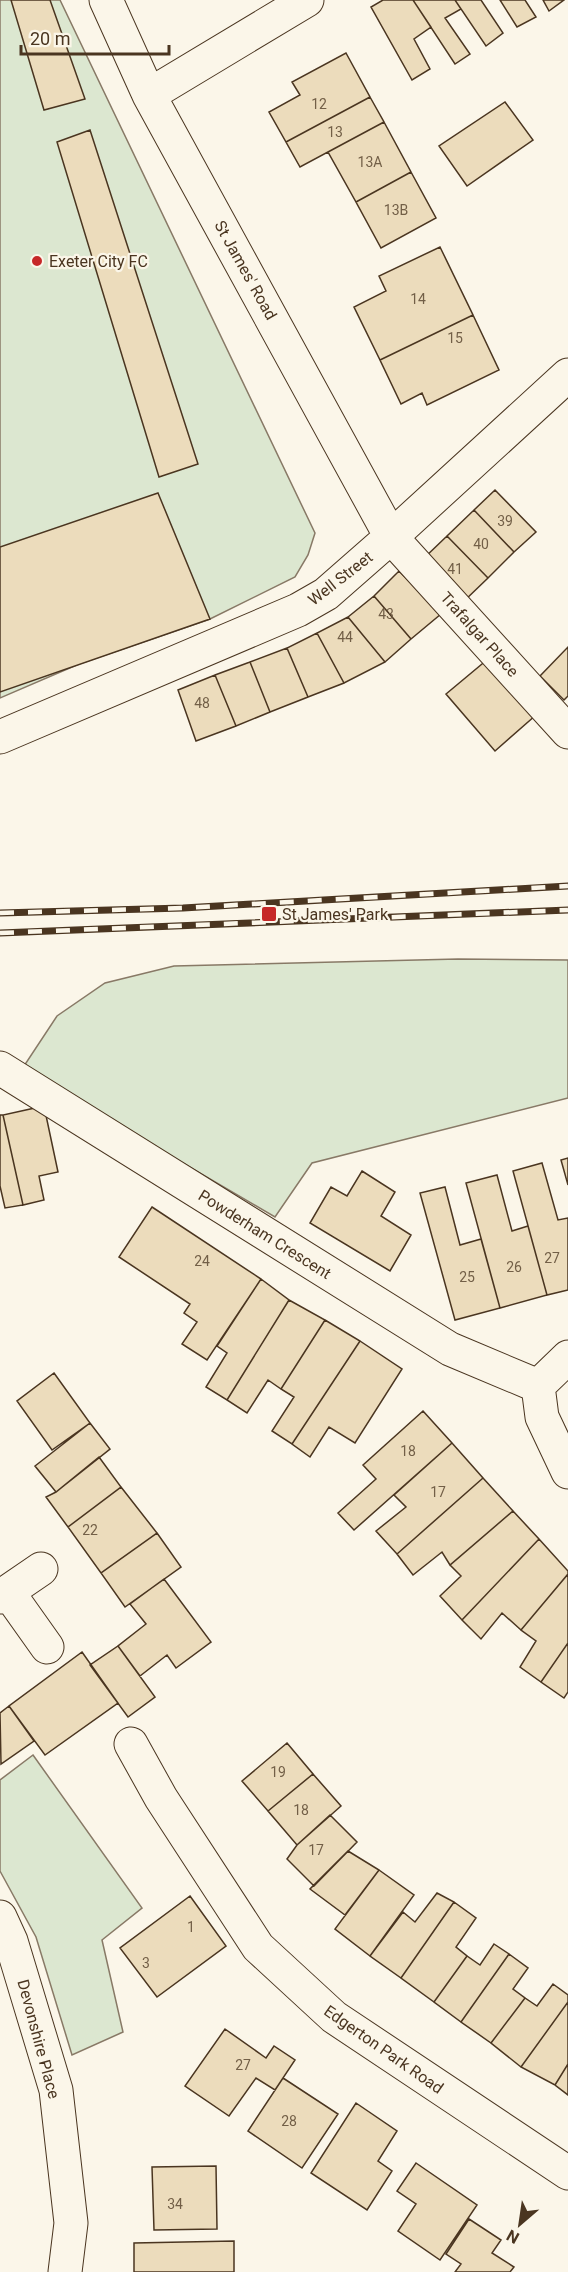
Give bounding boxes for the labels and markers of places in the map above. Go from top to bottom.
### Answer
place label: Exeter City FC [49,252,148,271]
marker: Exeter City FC [30,254,44,268]
marker: St James' Park [260,905,278,923]
place label: St James' Park [282,905,389,924]

